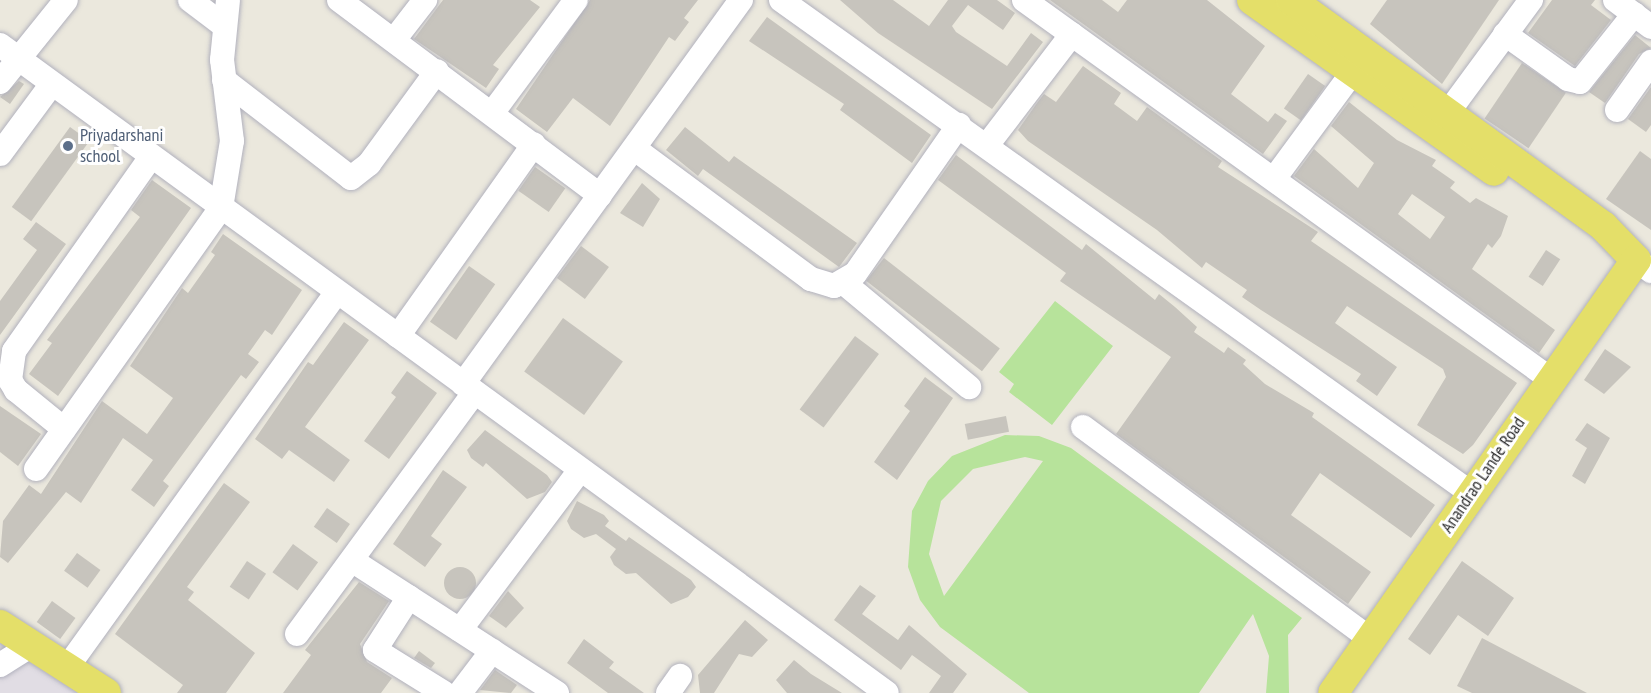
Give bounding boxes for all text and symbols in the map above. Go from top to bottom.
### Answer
place label: Priyadarshani school [80,125,163,168]
marker: Priyadarshani school [61,139,75,153]
street label: Anandrao Lande Road [1436,413,1530,537]

